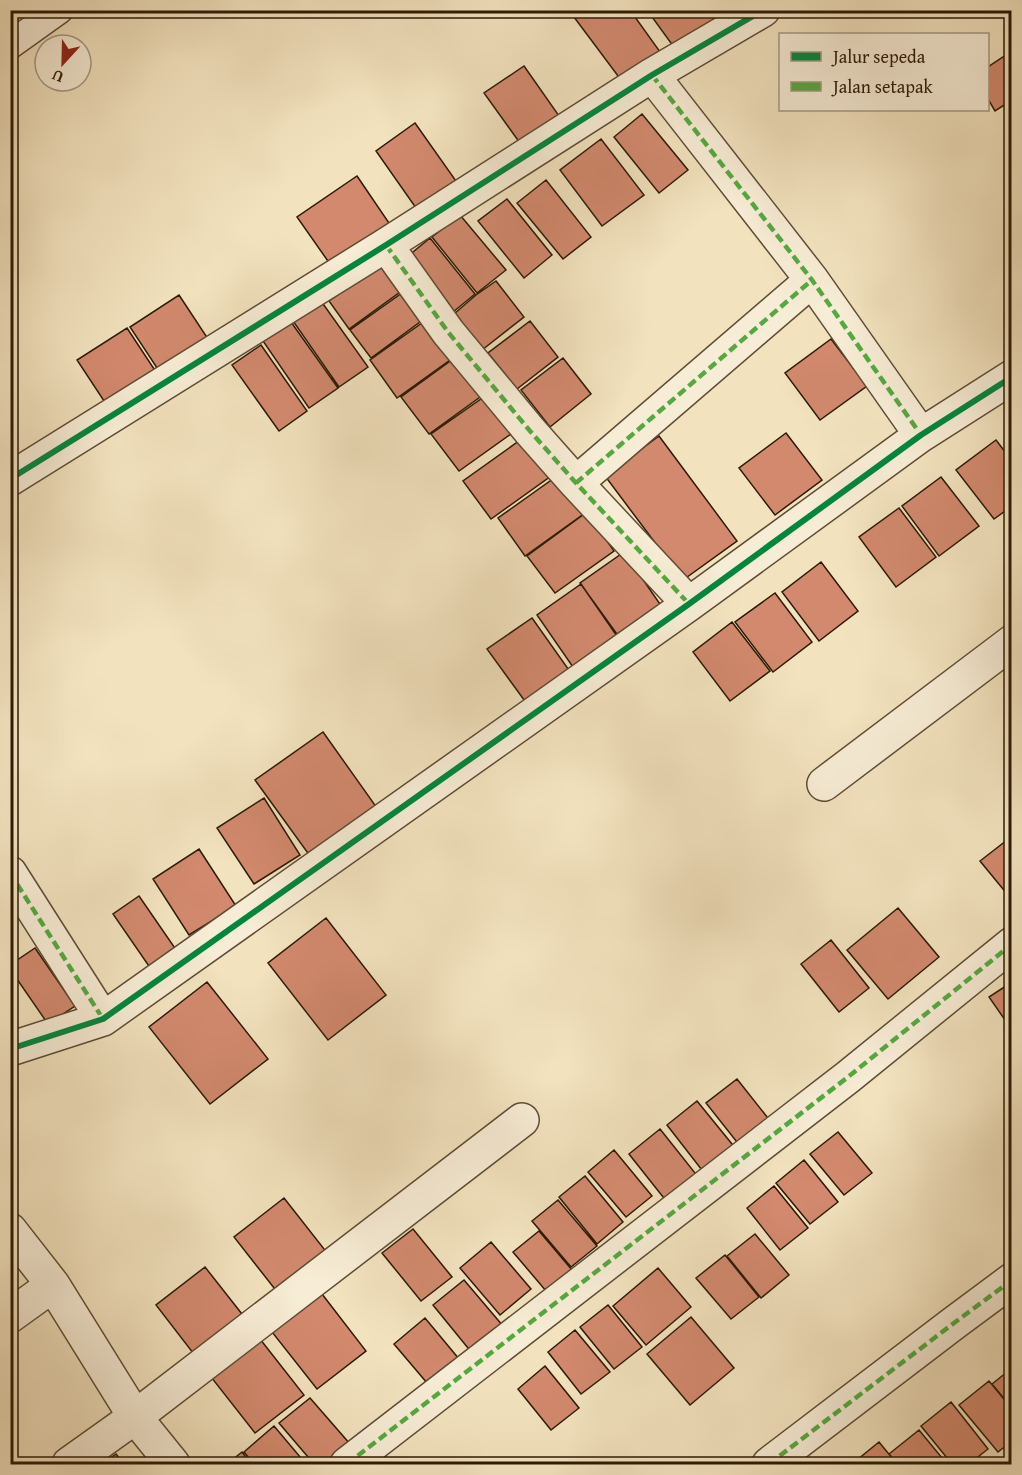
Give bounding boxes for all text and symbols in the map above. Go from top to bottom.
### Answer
north arrow [33,33,93,93]
legend [779,33,989,111]
text: Jalur sepeda [831,43,926,70]
text: U [48,64,67,90]
text: Jalan setapak [831,73,933,100]

